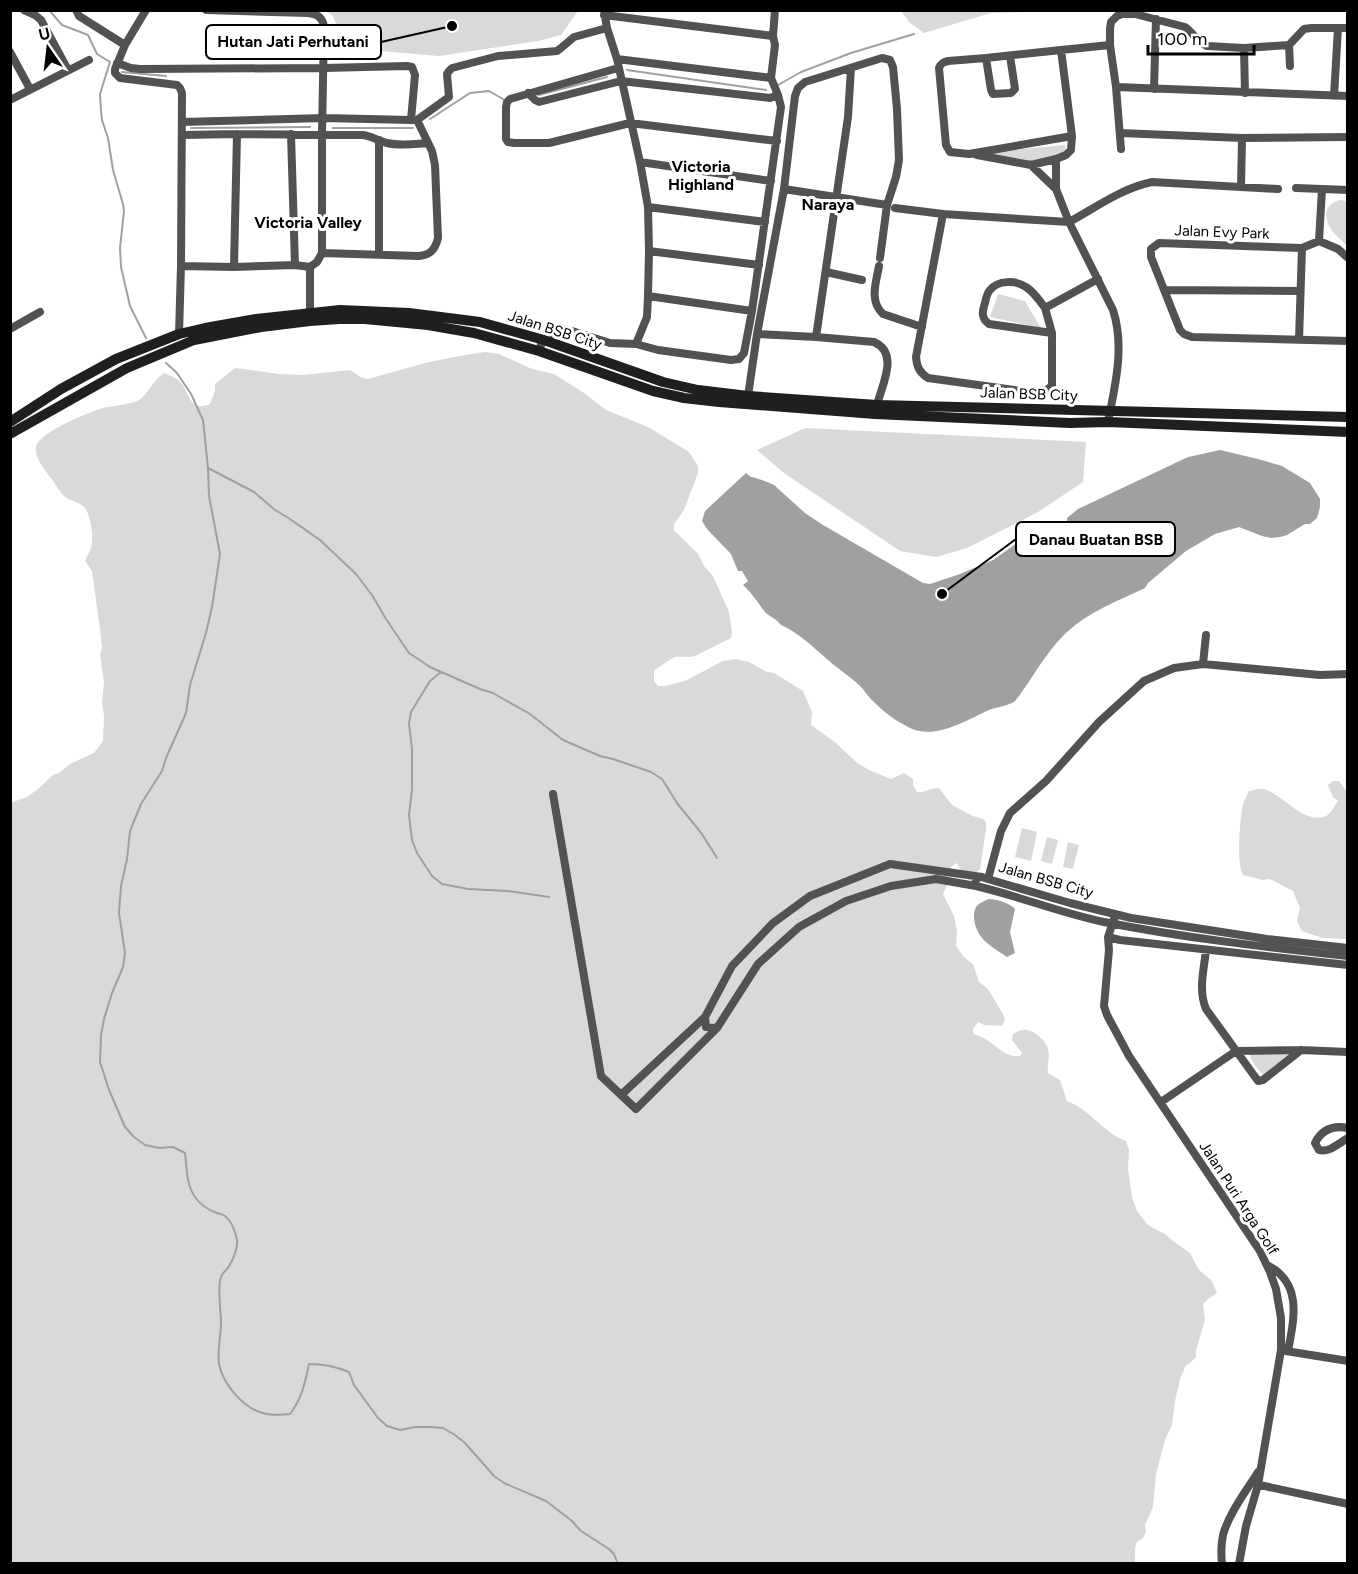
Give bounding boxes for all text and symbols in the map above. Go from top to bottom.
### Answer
north arrow [18,18,78,78]
scale bar [1148,18,1254,56]
text: U [37,23,52,45]
callout: Hutan Jati Perhutani [206,25,381,59]
text: 100 m [1157,28,1207,50]
text: Hutan Jati Perhutani [217,32,369,51]
district label: Victoria Highland [668,157,734,194]
district label: Naraya [802,195,854,214]
district label: Victoria Valley [254,213,363,232]
street label: Jalan Evy Park [1174,221,1271,243]
street label: Jalan BSB City [506,306,604,354]
street label: Jalan BSB City [980,383,1078,405]
callout: Danau Buatan BSB [1016,522,1175,556]
text: Danau Buatan BSB [1029,530,1164,549]
street label: Jalan BSB City [997,858,1095,902]
street label: Jalan Puri Arga Golf [1196,1138,1283,1259]

